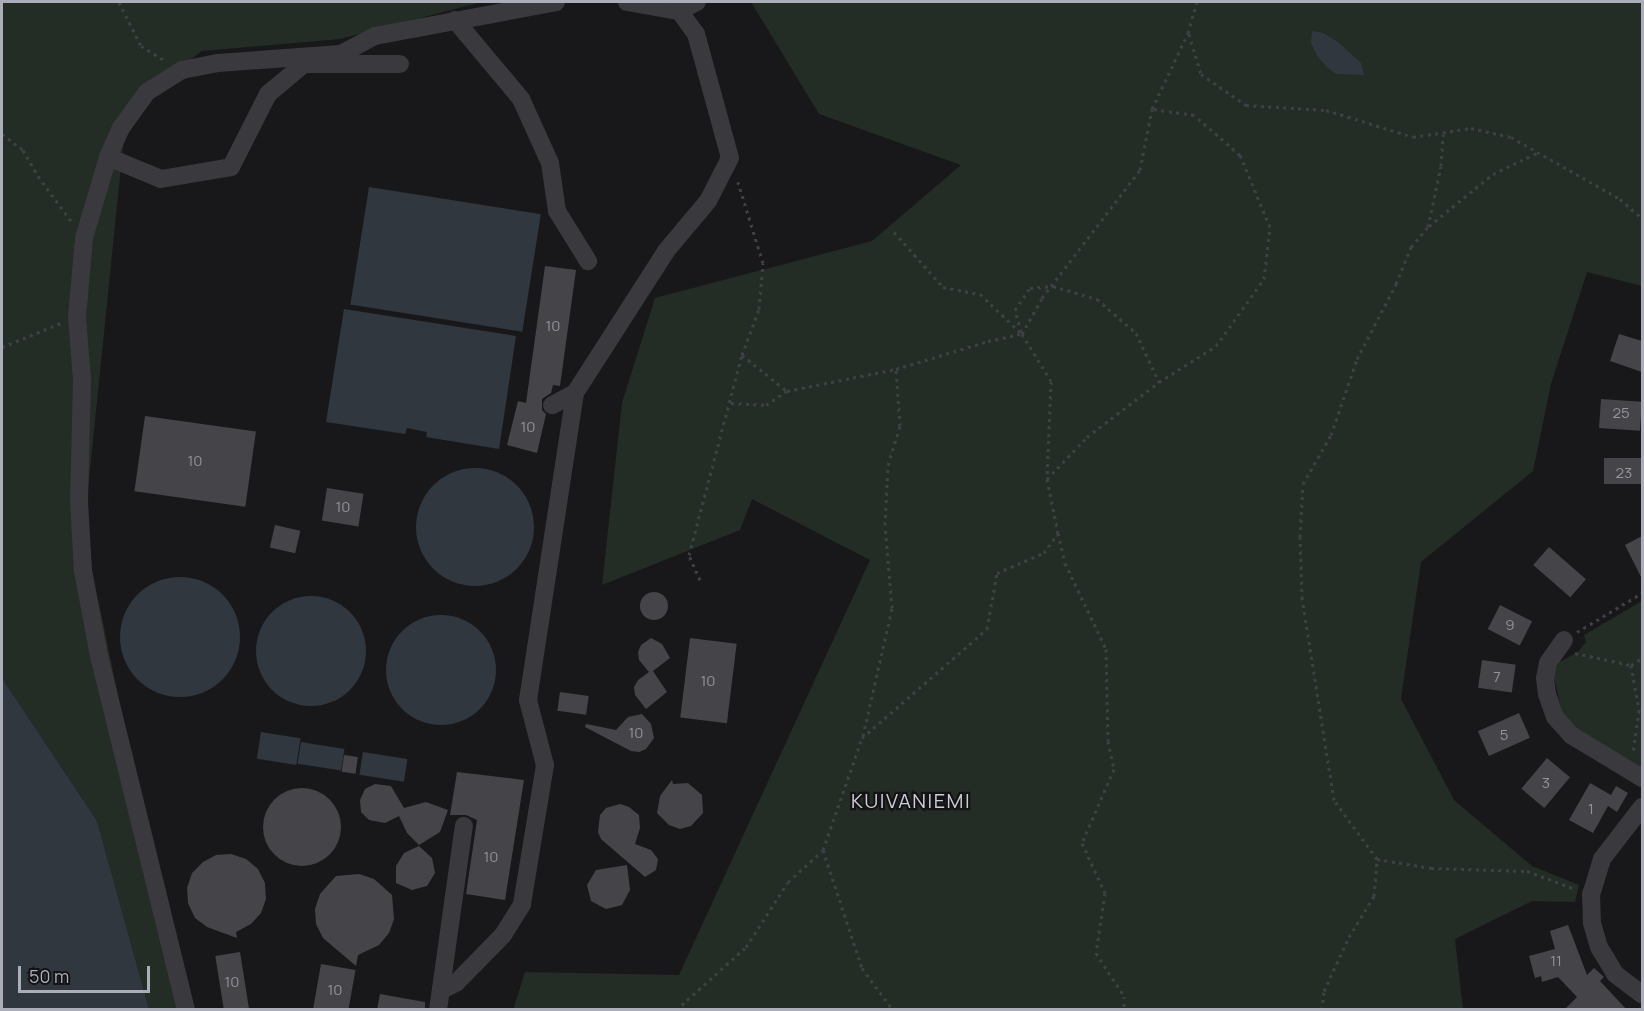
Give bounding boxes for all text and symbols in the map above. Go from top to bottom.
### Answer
house number: 10 [546,317,560,335]
house number: 25 [1612,404,1630,422]
house number: 10 [521,418,535,436]
house number: 10 [188,452,202,470]
house number: 23 [1616,464,1632,482]
house number: 10 [336,498,350,516]
house number: 9 [1505,616,1515,634]
house number: 7 [1493,668,1501,686]
house number: 10 [701,672,715,690]
house number: 10 [629,724,643,742]
house number: 5 [1500,726,1508,744]
house number: 3 [1542,774,1550,792]
district label: KUIVANIEMI [851,788,971,812]
house number: 1 [1588,800,1594,818]
house number: 10 [484,848,498,866]
house number: 11 [1550,952,1562,970]
scale bar [21,954,153,992]
text: 50 m [29,964,69,988]
house number: 10 [225,973,239,991]
house number: 10 [328,981,342,999]

